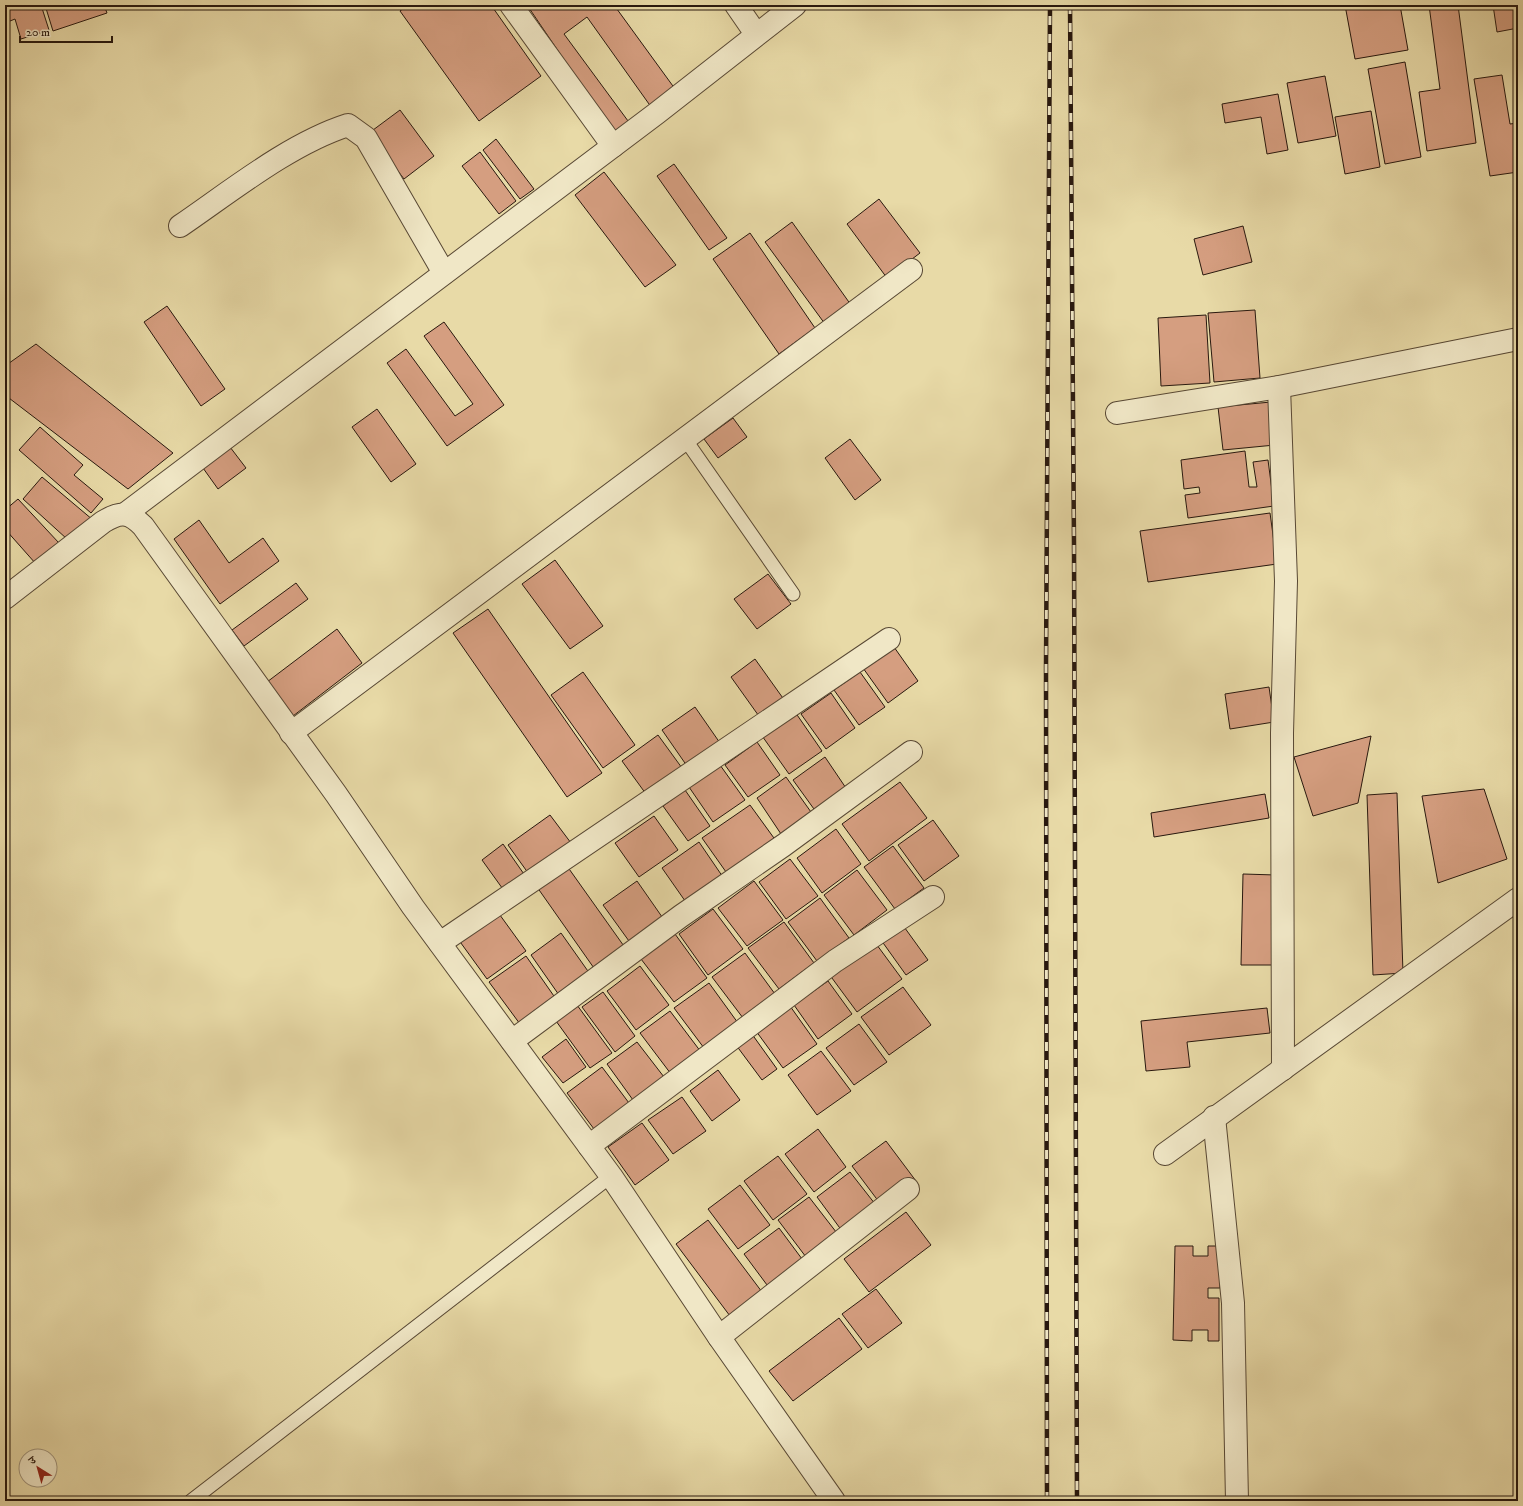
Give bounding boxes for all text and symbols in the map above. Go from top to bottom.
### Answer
scale bar [20,18,112,44]
text: 20 m [26,25,50,40]
north arrow [18,1448,58,1488]
text: उ [25,1453,40,1469]

